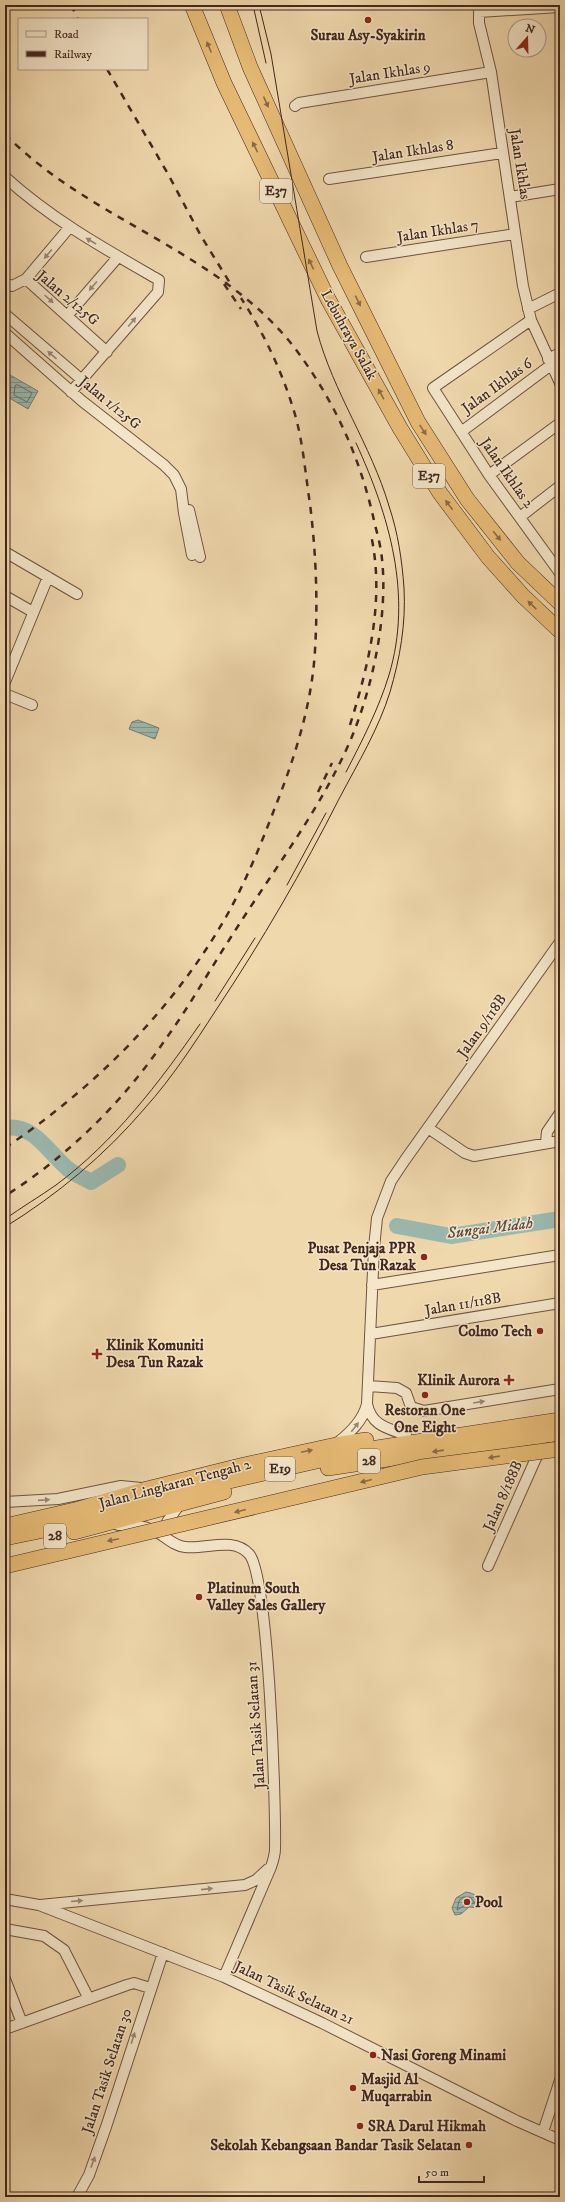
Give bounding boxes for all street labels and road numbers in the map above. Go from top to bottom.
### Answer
street label: Jalan Ikhlas 9 [346,57,432,89]
street label: Jalan Ikhlas [505,125,535,201]
street label: Jalan Ikhlas 8 [369,135,455,167]
road number: E37 [260,179,292,203]
street label: Jalan Ikhlas 7 [394,215,480,247]
street label: Jalan 2/125G [31,265,104,330]
street label: Lebuhraya Salak [316,287,382,384]
street label: Jalan Ikhlas 6 [456,353,537,419]
street label: Jalan 1/125G [74,371,145,434]
street label: Jalan Ikhlas 2 [475,432,539,513]
road number: E37 [413,464,445,488]
street label: Jalan 9/118B [452,990,511,1063]
street label: Jalan 11/118B [421,1288,503,1320]
road number: 28 [358,1449,380,1473]
street label: Jalan Lingkaran Tengah 2 [95,1454,254,1514]
road number: E19 [265,1457,295,1481]
street label: Jalan 8/188B [478,1458,527,1536]
road number: 28 [44,1524,66,1548]
street label: Jalan Tasik Selatan 31 [242,1660,270,1792]
street label: Jalan Tasik Selatan 21 [229,1956,357,2029]
street label: Jalan Tasik Selatan 30 [77,2006,136,2138]

